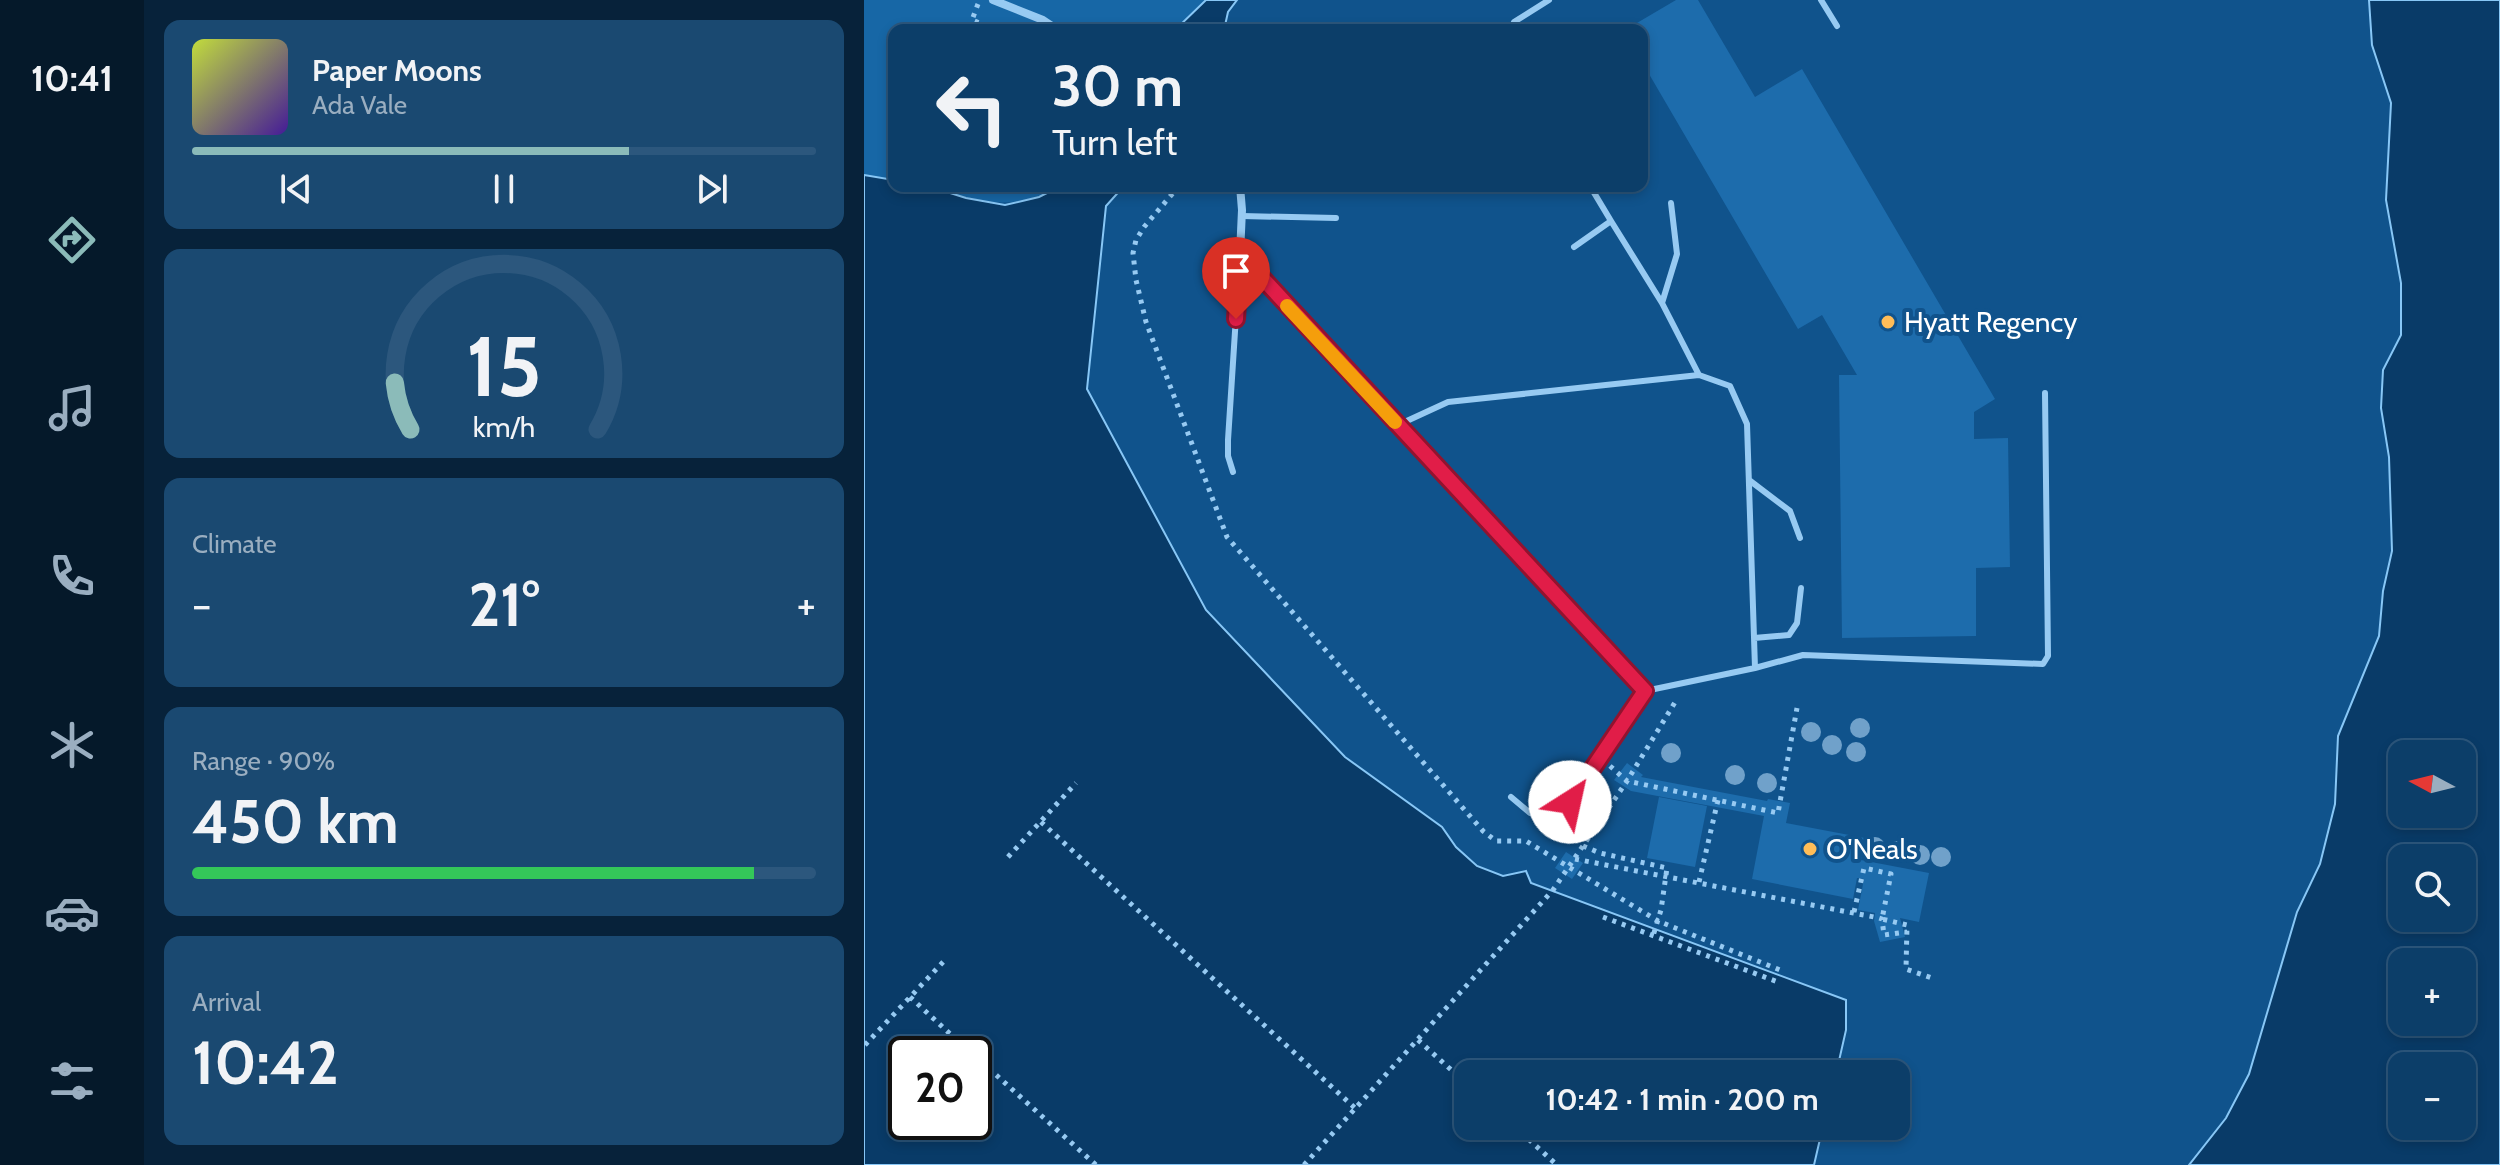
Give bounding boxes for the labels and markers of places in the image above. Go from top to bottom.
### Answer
pin [1202,237,1270,319]
place label: Hyatt Regency [1904,305,2077,339]
marker: Hyatt Regency [1879,313,1897,331]
place label: O'Neals [1826,832,1918,866]
marker: O'Neals [1801,840,1819,858]

